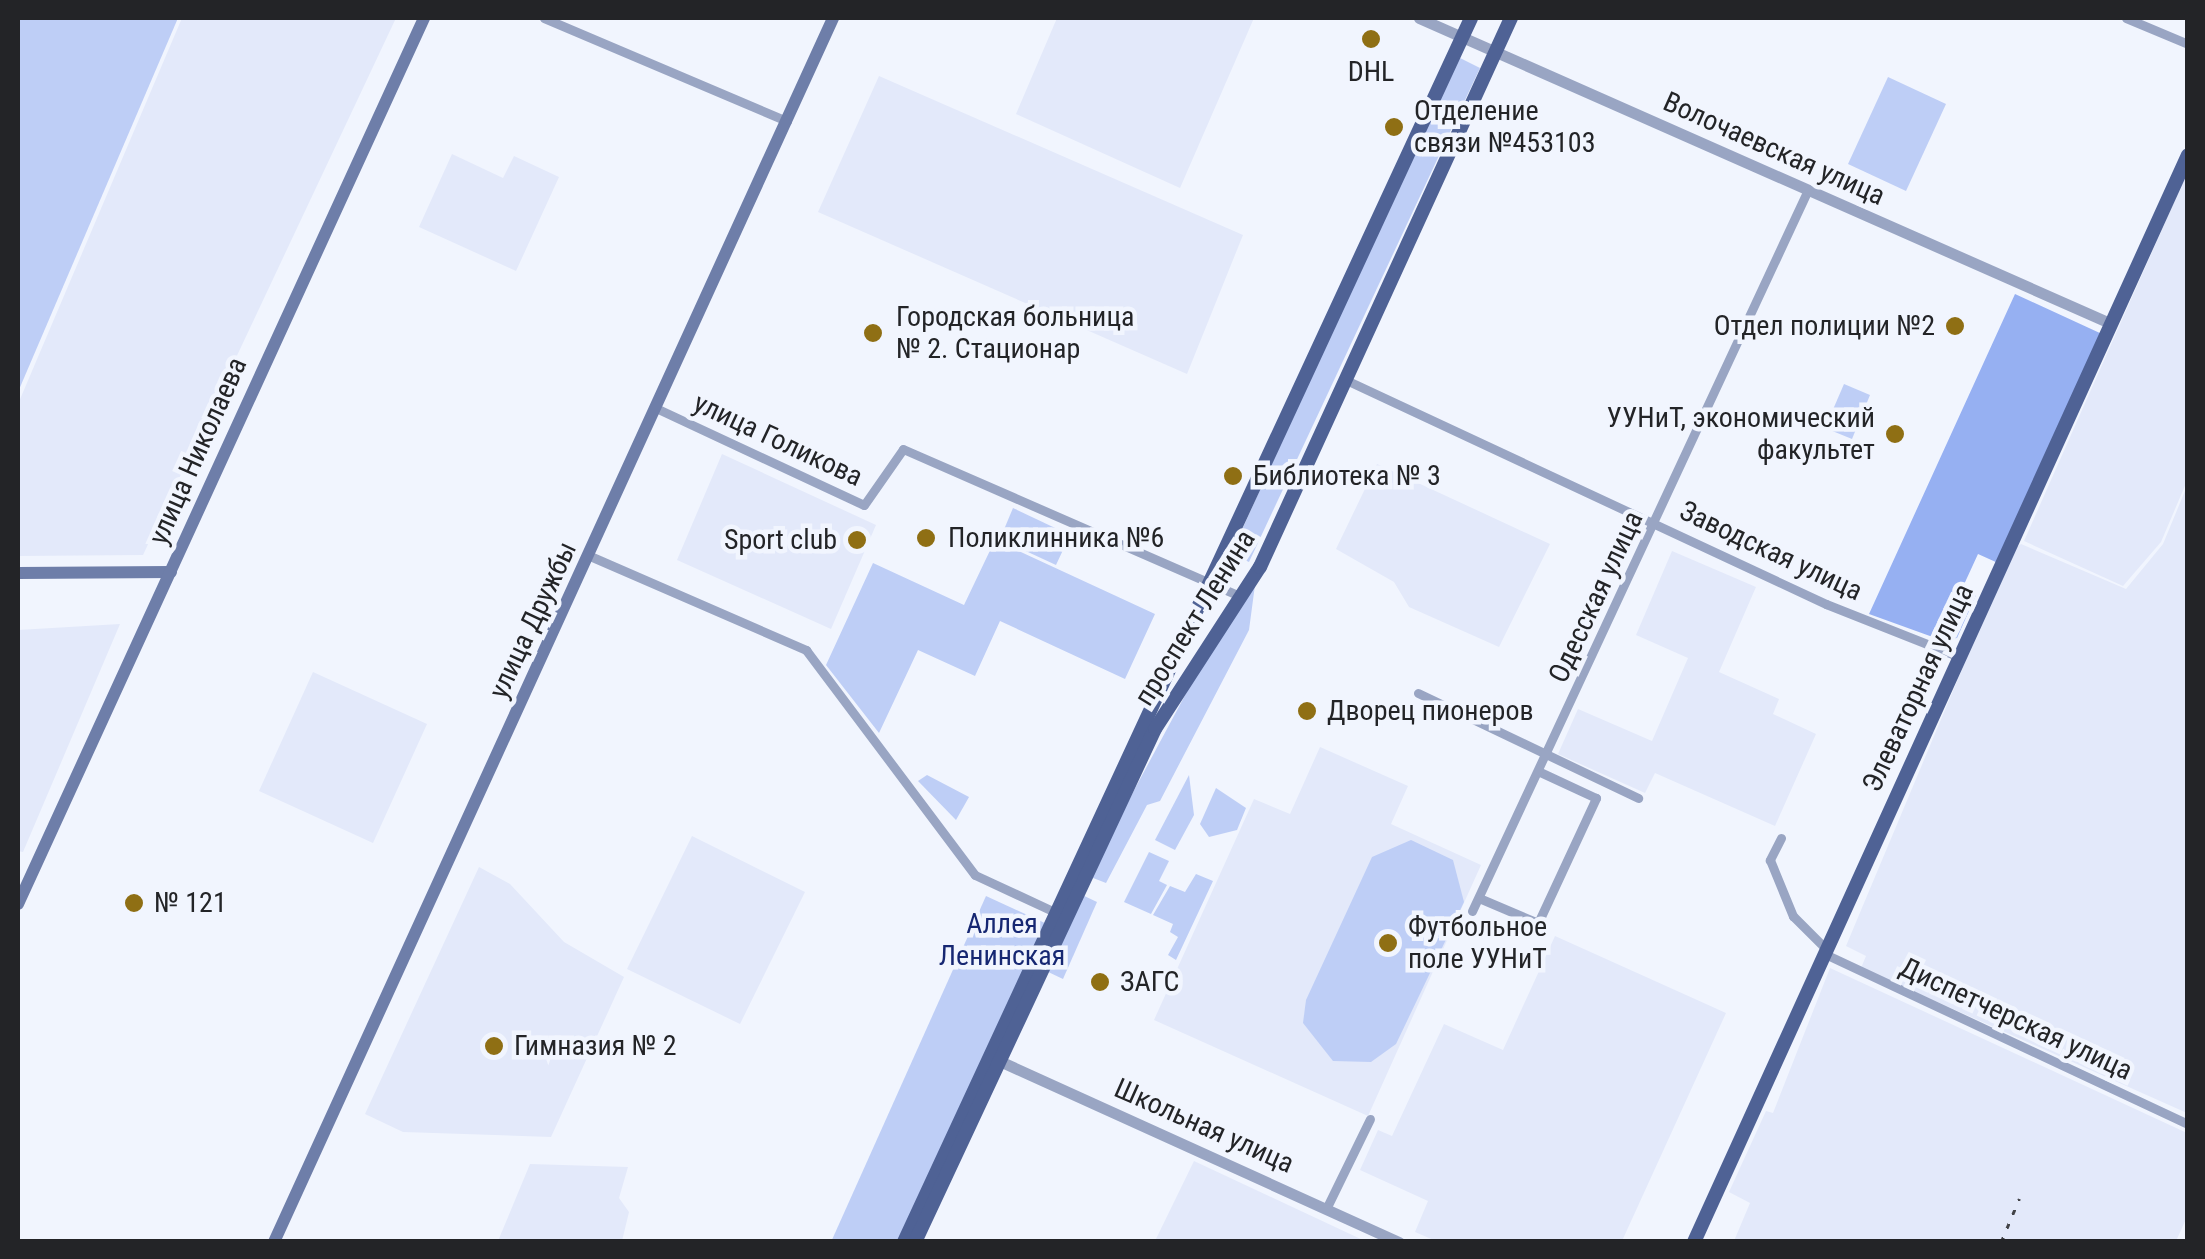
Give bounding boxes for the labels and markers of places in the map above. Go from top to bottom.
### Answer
marker: DHL [1360,28,1382,50]
place label: DHL [1348,55,1394,89]
place label: Отделение связи №453103 [1414,94,1595,160]
marker: Отделение связи №453103 [1383,116,1405,138]
place label: Городская больница № 2. Стационар [896,300,1134,366]
place label: Отдел полиции №2 [1714,309,1935,343]
marker: Отдел полиции №2 [1944,315,1966,337]
marker: Городская больница № 2. Стационар [860,320,886,346]
place label: УУНиТ, экономический факультет [1607,401,1875,467]
marker: УУНиТ, экономический факультет [1884,423,1906,445]
place label: Библиотека № 3 [1253,459,1441,493]
marker: Библиотека № 3 [1222,465,1244,487]
place label: Поликлинника №6 [948,521,1164,555]
place label: Sport club [724,523,837,557]
marker: Поликлинника №6 [913,525,939,551]
marker: Sport club [846,529,868,551]
place label: Дворец пионеров [1327,694,1534,728]
marker: Дворец пионеров [1296,700,1318,722]
place label: № 121 [154,886,227,920]
marker: № 121 [123,892,145,914]
place label: Футбольное поле УУНиТ [1408,910,1547,976]
marker: Футбольное поле УУНиТ [1377,932,1399,954]
place label: ЗАГС [1120,965,1179,999]
marker: ЗАГС [1089,971,1111,993]
place label: Гимназия № 2 [514,1029,677,1063]
marker: Гимназия № 2 [483,1035,505,1057]

